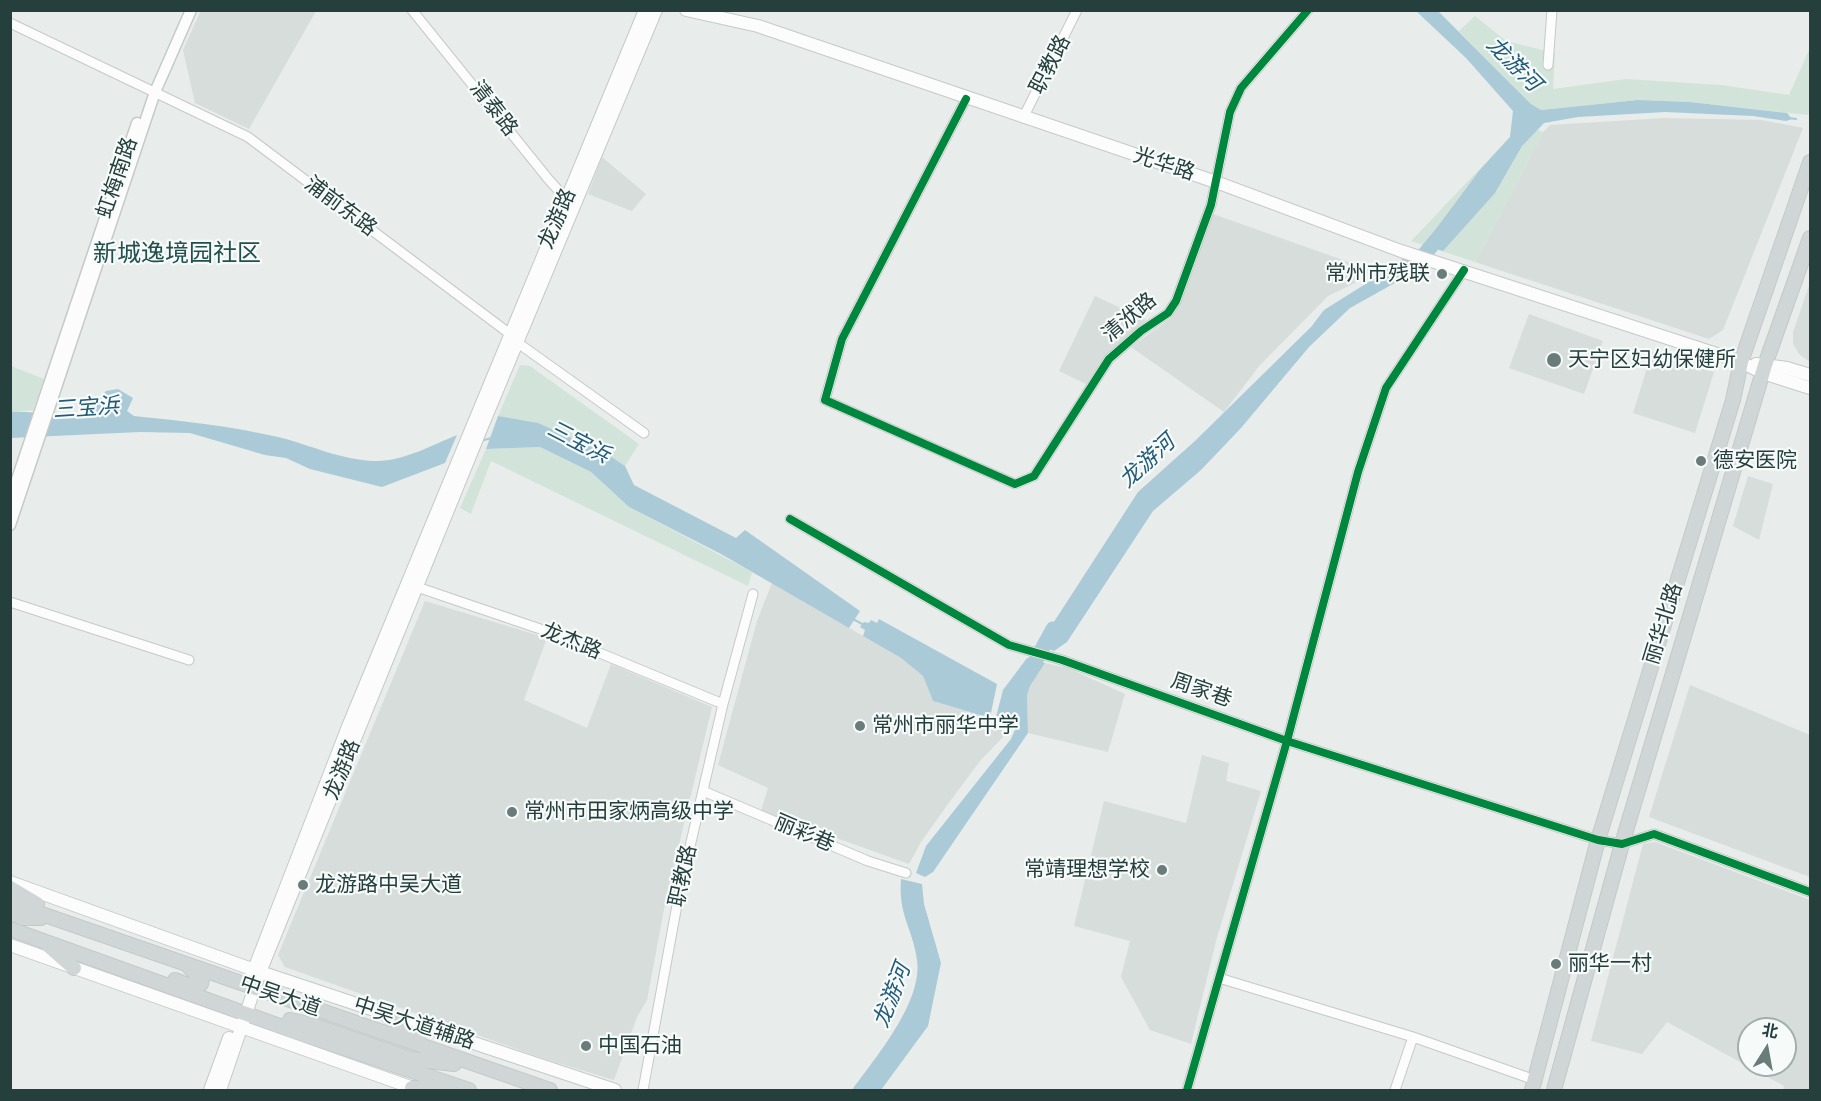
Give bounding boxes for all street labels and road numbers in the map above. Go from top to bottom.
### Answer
street label: 职教路 [1025,31,1077,99]
street label: 清泰路 [464,76,522,142]
street label: 虹梅南路 [92,134,144,222]
street label: 光华路 [1130,143,1198,187]
street label: 浦前东路 [299,172,381,242]
street label: 龙游路 [534,185,582,253]
street label: 清洑路 [1098,288,1162,348]
street label: 丽华北路 [1640,580,1688,668]
street label: 龙杰路 [537,619,605,665]
street label: 周家巷 [1167,669,1235,713]
street label: 龙游路 [320,736,366,804]
street label: 丽彩巷 [770,810,838,858]
street label: 职教路 [665,843,703,909]
street label: 中吴大道 [236,971,324,1023]
street label: 中吴大道辅路 [350,993,478,1055]

